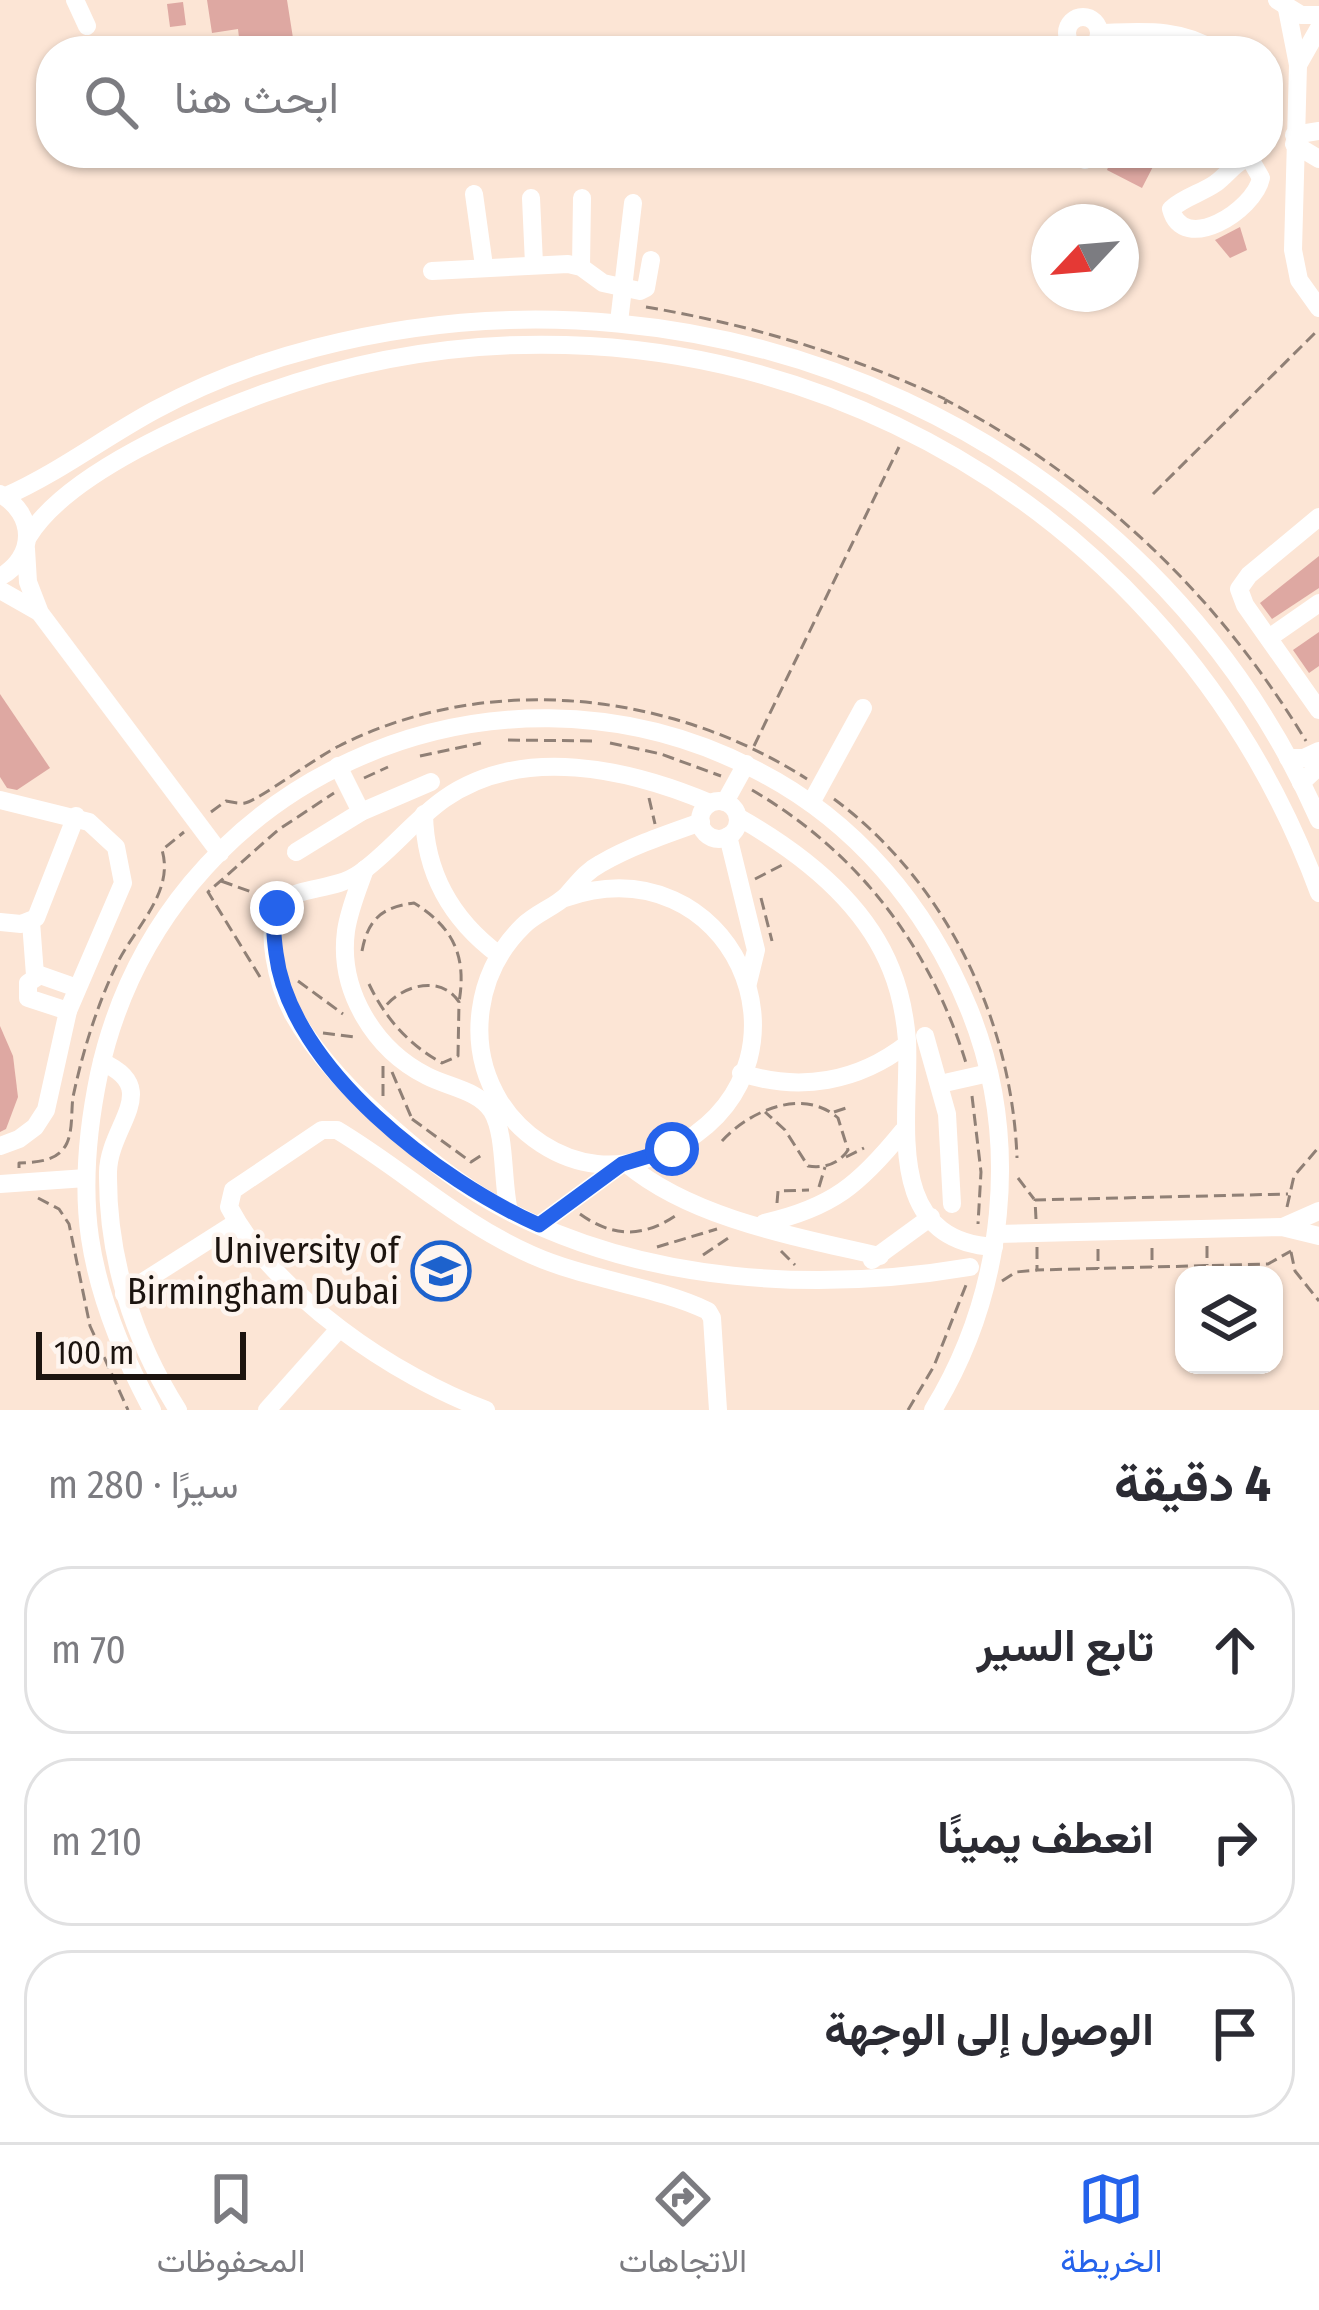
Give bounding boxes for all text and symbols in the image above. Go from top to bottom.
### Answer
search box [36,36,1283,168]
icon: search [78,69,144,135]
text: ابحث هنا [174,71,339,125]
north arrow [1031,204,1139,312]
route end [250,881,304,935]
route start [645,1122,699,1176]
place label: University of Birmingham Dubai [127,1229,402,1314]
school or university icon: University of Birmingham Dubai [410,1240,472,1302]
map controls [1175,1266,1283,1374]
button: layers [1175,1266,1283,1374]
scale bar [36,1326,246,1379]
text: 100 m [54,1333,134,1373]
text: 4 دقيقة [1114,1453,1271,1515]
text: سيرًا · 280 m [48,1462,238,1508]
icon: ahead [1202,1617,1268,1683]
text: تابع السير [977,1619,1154,1673]
text: 70 m [51,1627,126,1673]
icon: right [1202,1809,1268,1875]
text: انعطف يمينًا [937,1811,1154,1865]
text: 210 m [51,1819,142,1865]
icon: arrive [1202,2001,1268,2067]
text: الوصول إلى الوجهة [824,2003,1154,2057]
tab: المحفوظات [157,2166,305,2290]
tab: الاتجاهات [619,2166,747,2290]
tab: الخريطة [1060,2166,1162,2290]

